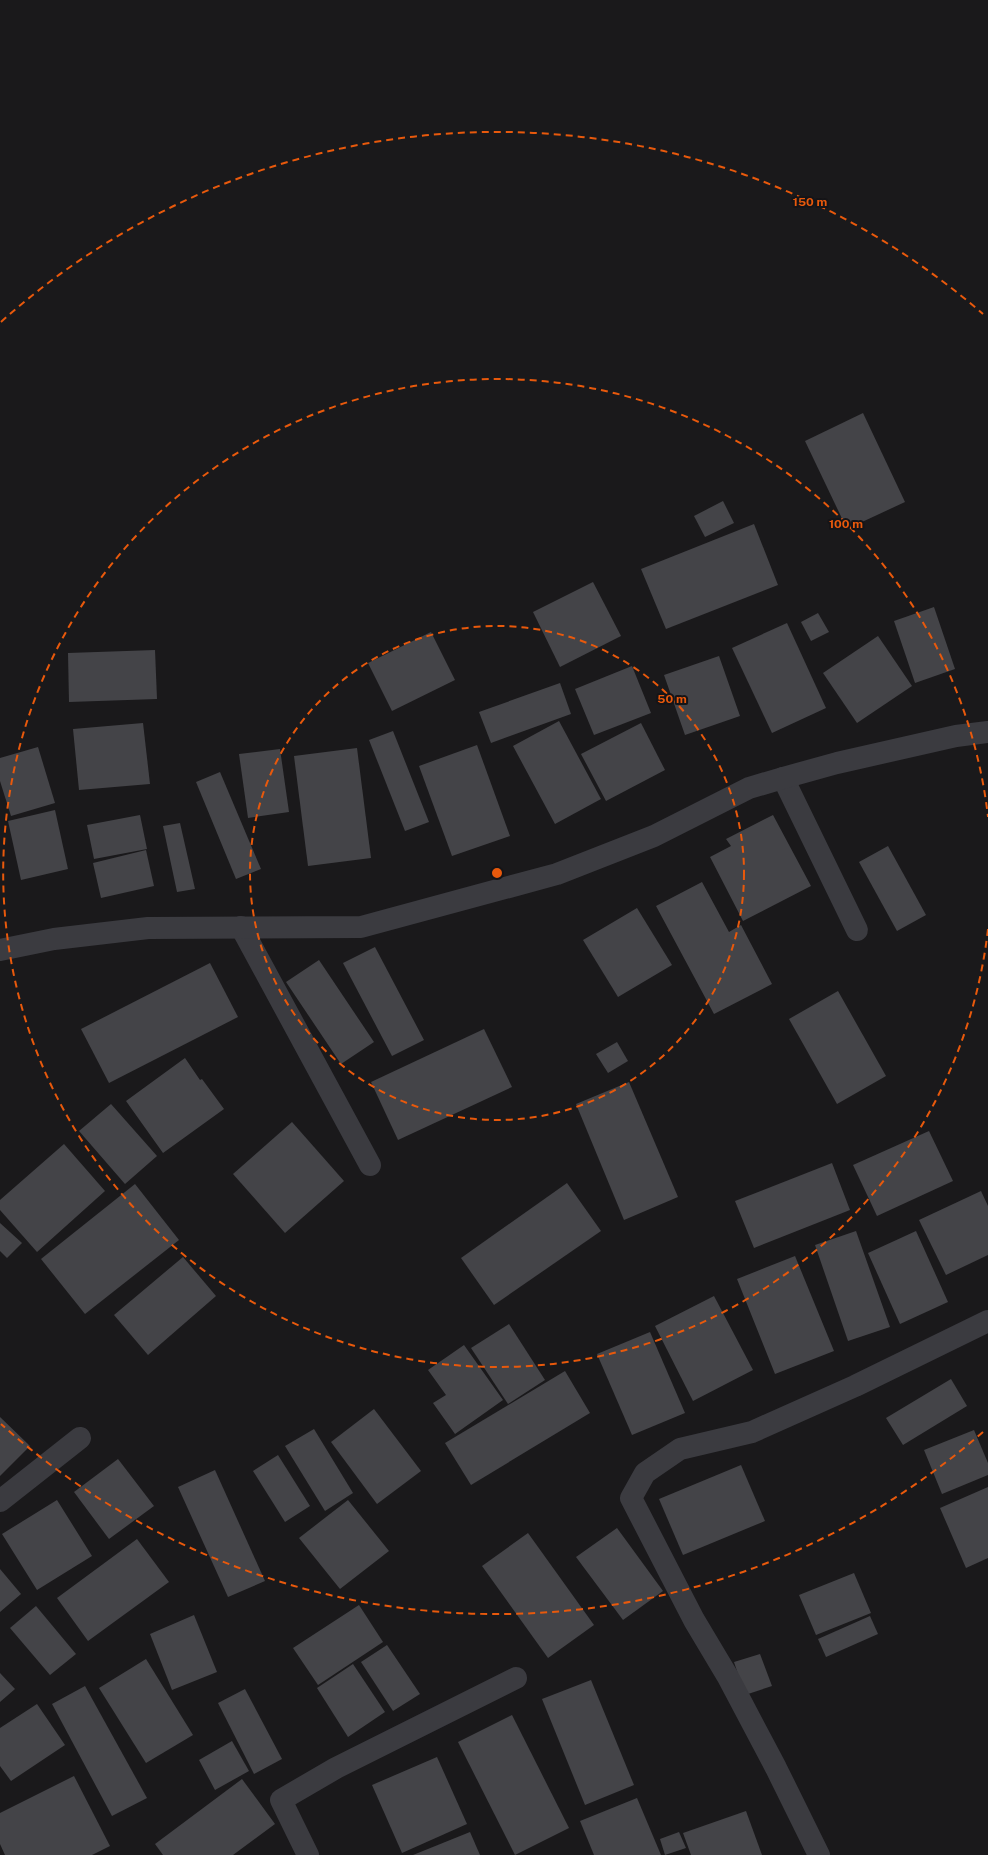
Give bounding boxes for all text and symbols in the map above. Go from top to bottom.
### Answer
text: 150 m [793,195,827,209]
text: 100 m [829,517,863,531]
text: 50 m [657,692,687,706]
centre of rings [490,866,504,880]

